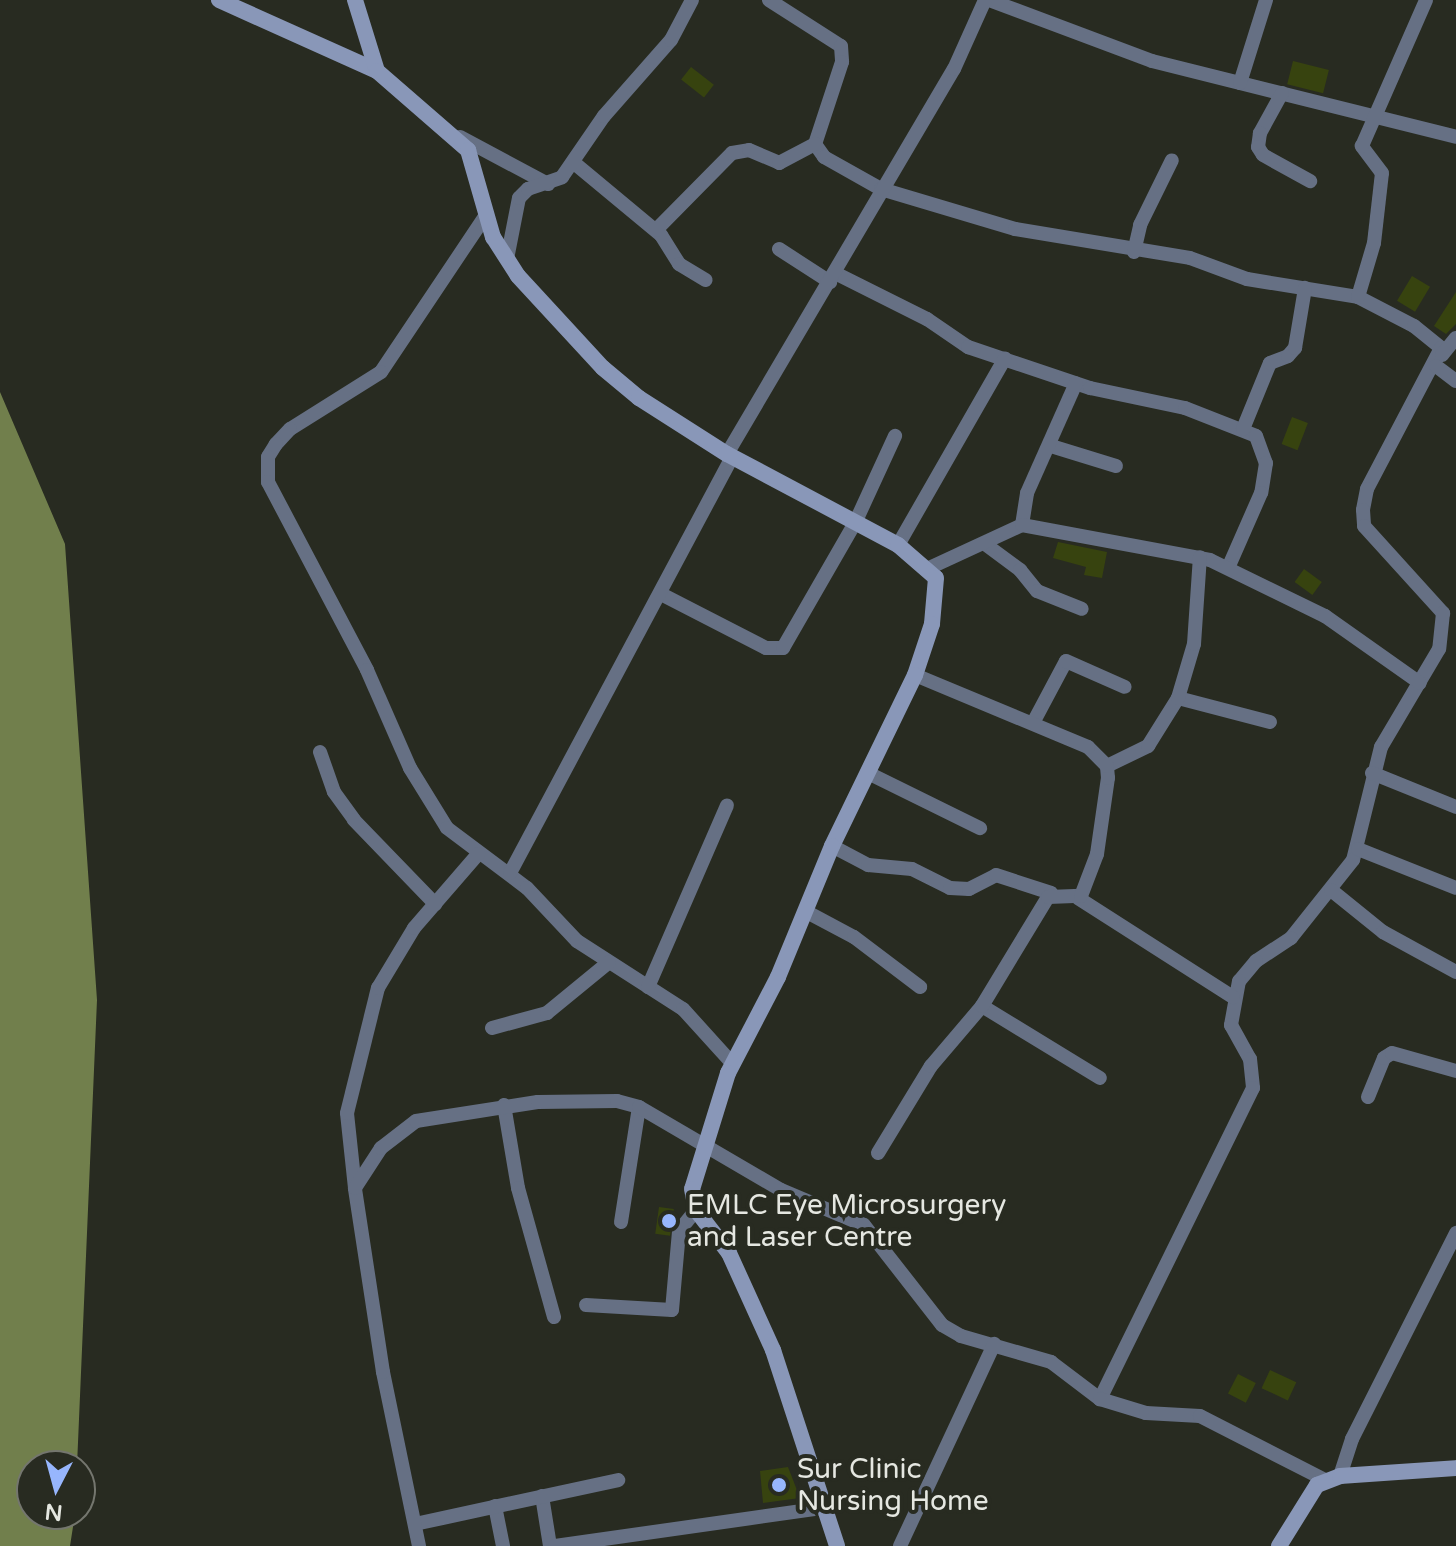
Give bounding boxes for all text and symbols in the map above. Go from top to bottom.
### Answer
place label: EMLC Eye Microsurgery and Laser Centre [687,1188,1006,1254]
marker: EMLC Eye Microsurgery and Laser Centre [658,1210,680,1232]
north arrow [16,1450,96,1530]
place label: Sur Clinic Nursing Home [797,1452,989,1518]
marker: Sur Clinic Nursing Home [768,1474,790,1496]
text: N [44,1498,64,1526]

